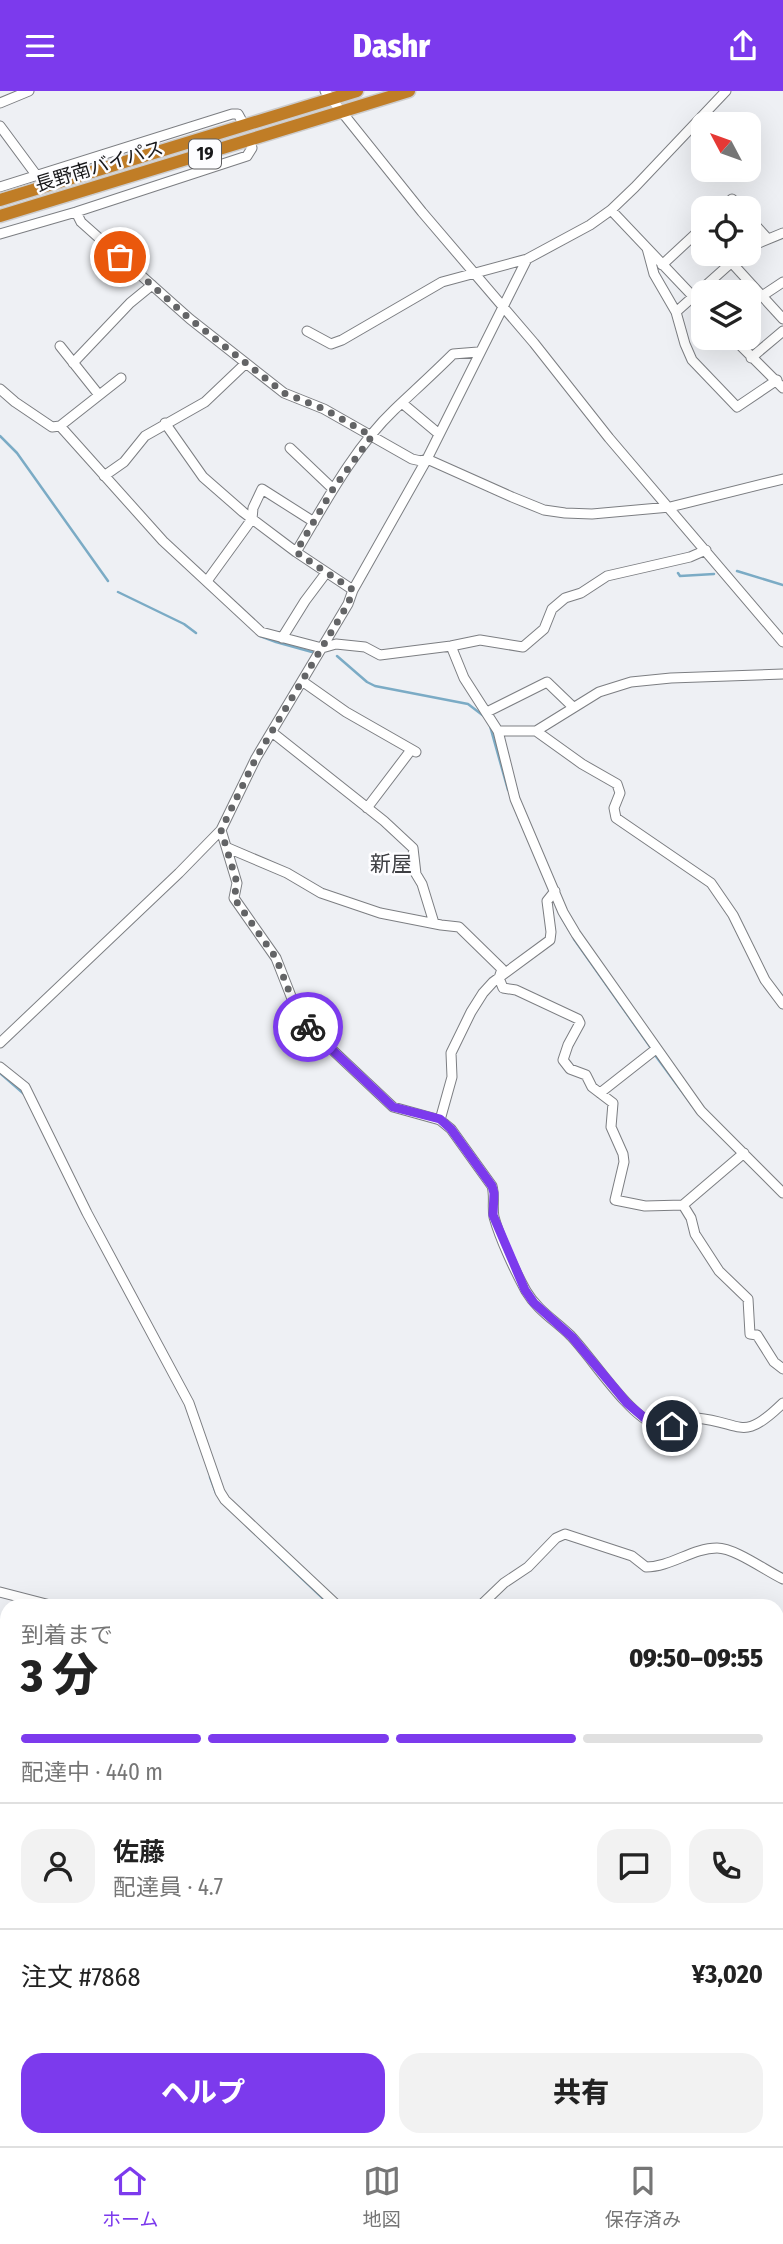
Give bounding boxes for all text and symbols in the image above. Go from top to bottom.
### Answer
icon: menu [21,27,59,65]
text: Dashr [353,27,430,65]
icon: share [724,27,762,65]
north arrow [691,112,761,182]
map controls [691,112,761,350]
street label: 長野南バイパス [32,136,166,196]
road number: 19 [189,139,221,169]
button: locate [691,196,761,266]
pin [90,227,150,287]
icon: bag [101,238,139,276]
button: layers [691,280,761,350]
district label: 新屋 [370,851,412,877]
courier [273,992,343,1062]
icon: bike [289,1008,327,1046]
pin [642,1396,702,1456]
icon: home [653,1407,691,1445]
text: 到着まで [21,1621,113,1649]
text: 09:50–09:55 [629,1643,763,1674]
text: 3 分 [21,1648,98,1703]
text: 配達中 · 440 m [21,1758,163,1786]
button: person [21,1829,95,1903]
button: chat [597,1829,671,1903]
button: phone [689,1829,763,1903]
text: 佐藤 [113,1837,165,1868]
text: 配達員 · 4.7 [113,1873,223,1901]
text: ¥3,020 [692,1959,763,1990]
text: 注文 #7868 [21,1962,140,1993]
button: ヘルプ [21,2053,385,2133]
button: 共有 [399,2053,763,2133]
tab: ホーム [102,2162,159,2231]
tab: 地図 [363,2162,401,2231]
tab: 保存済み [605,2162,681,2231]

